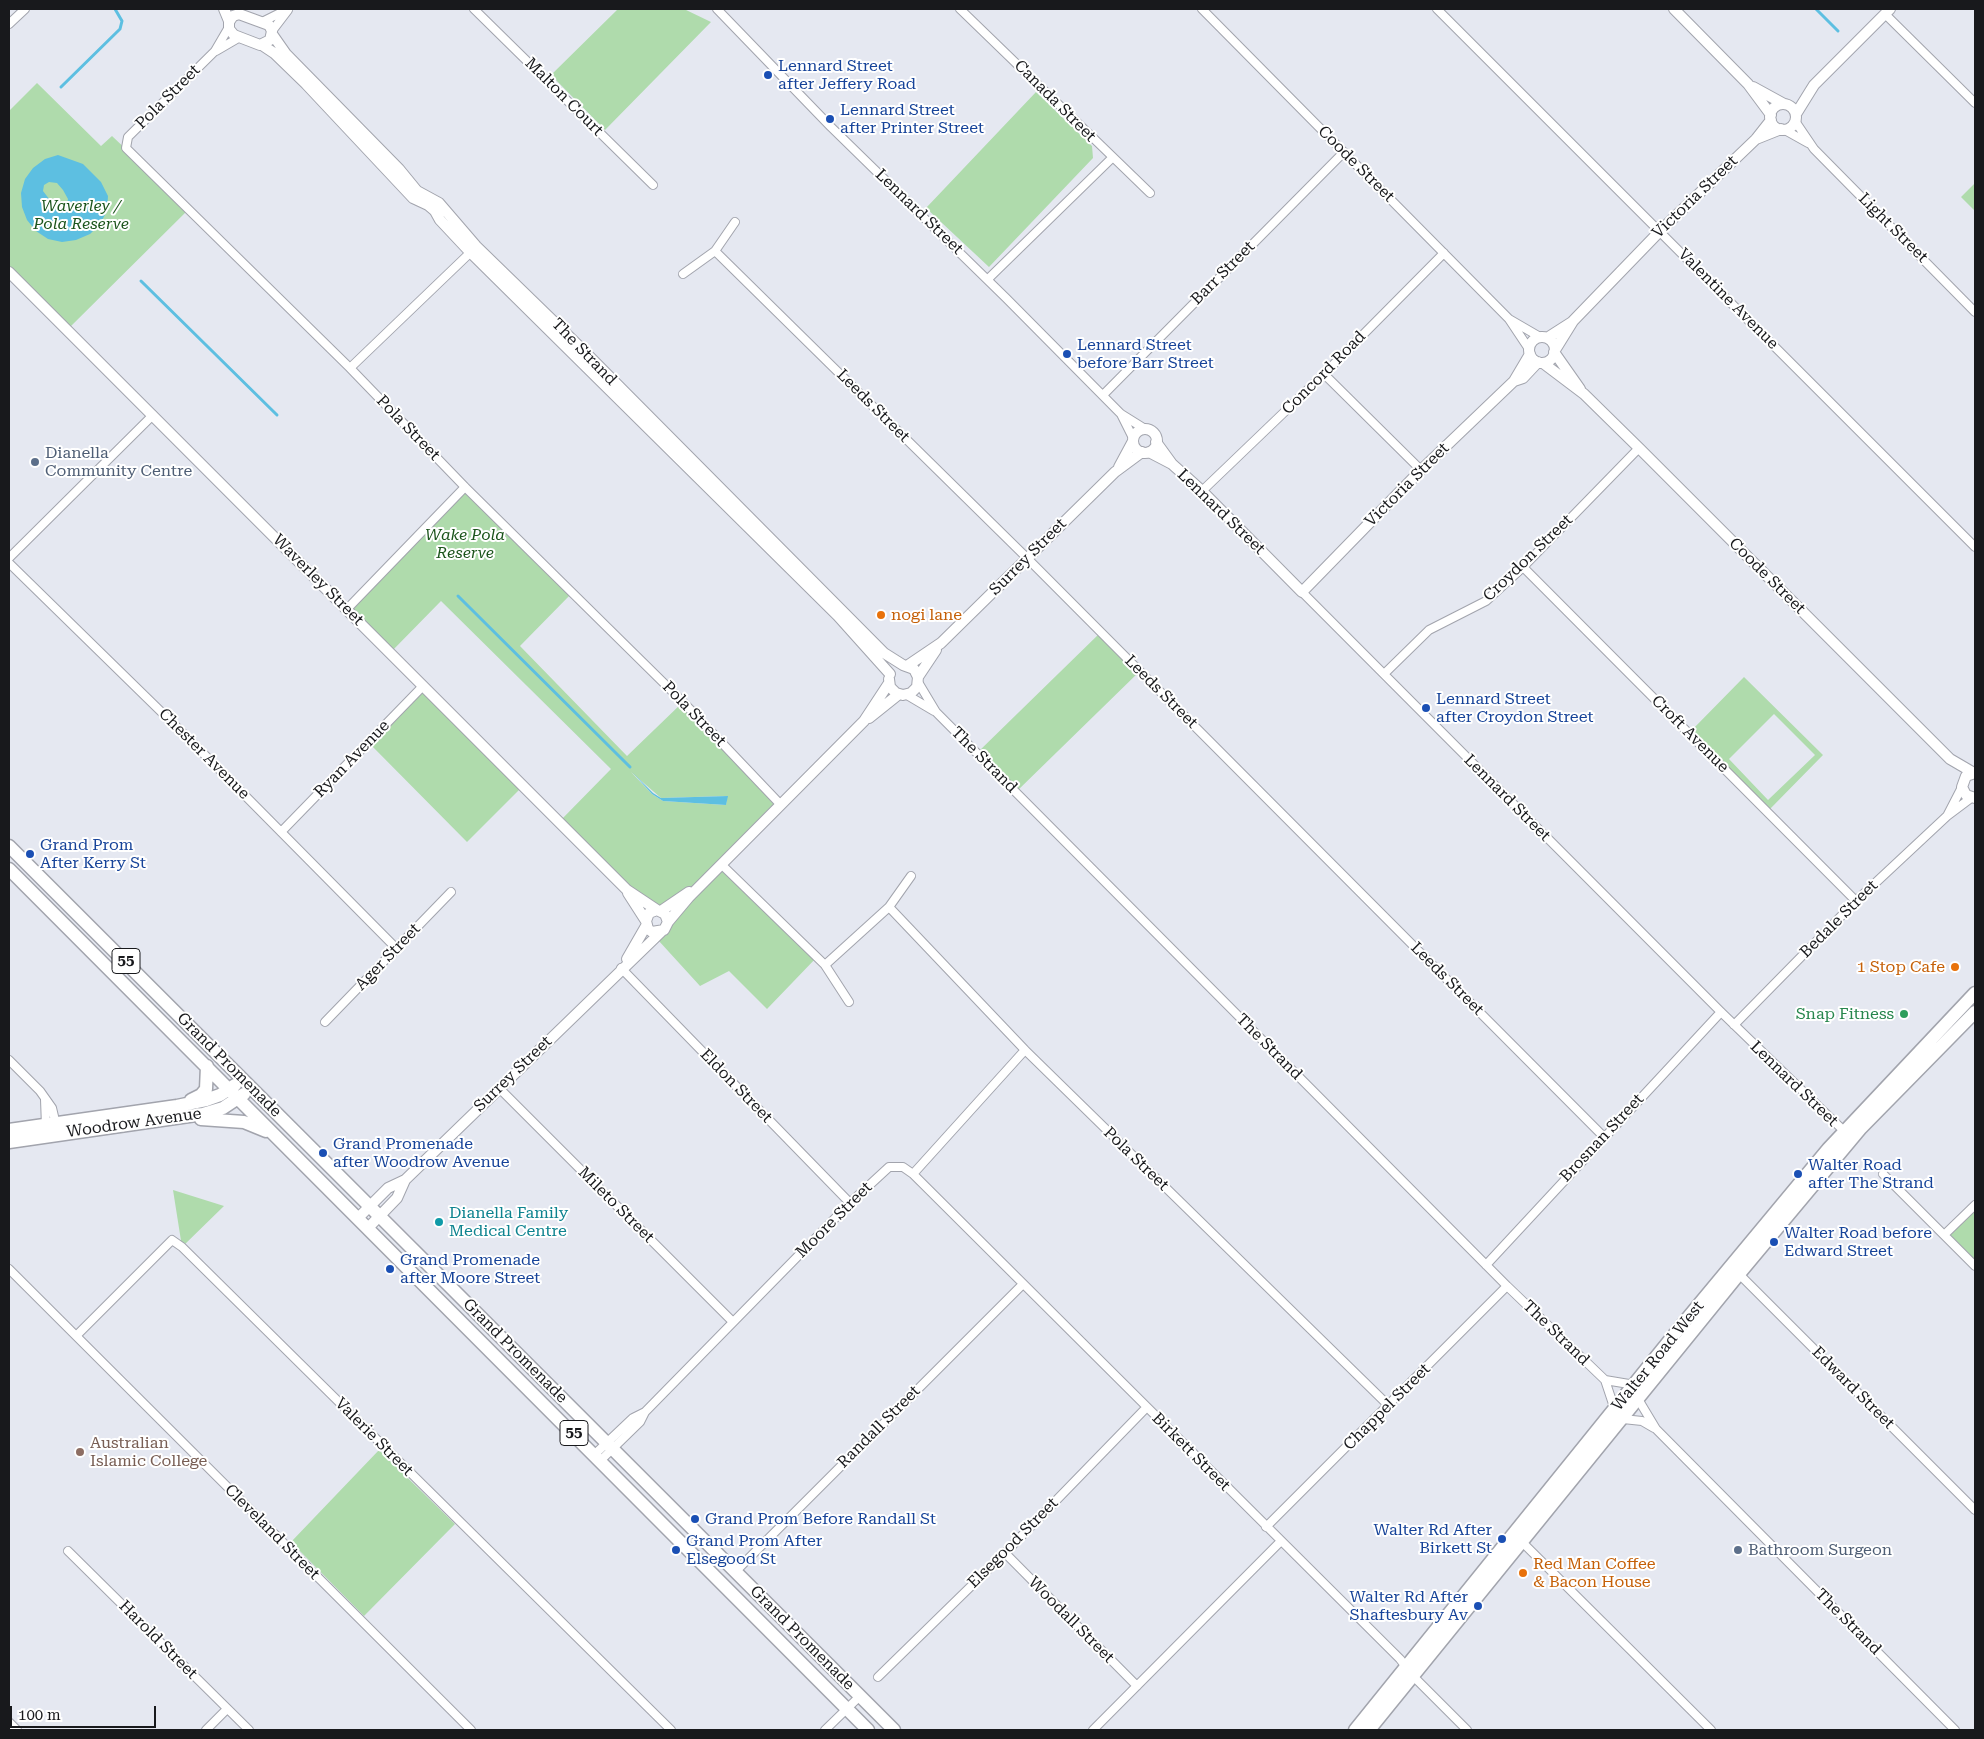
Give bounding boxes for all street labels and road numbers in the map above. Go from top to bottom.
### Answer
street label: Malton Court [521,54,607,140]
street label: Canada Street [1010,56,1100,146]
street label: Pola Street [132,61,204,133]
street label: Coode Street [1314,122,1398,206]
street label: Victoria Street [1648,151,1742,243]
street label: Lennard Street [871,165,967,259]
street label: Light Street [1854,189,1932,267]
street label: Barr Street [1187,237,1259,309]
street label: Valentine Avenue [1674,245,1782,353]
street label: The Strand [547,315,621,389]
street label: Concord Road [1278,327,1370,419]
street label: Leeds Street [832,365,914,447]
street label: Pola Street [372,391,444,465]
street label: Victoria Street [1361,439,1453,531]
street label: Lennard Street [1173,465,1269,559]
street label: Croydon Street [1479,510,1577,606]
street label: Surrey Street [986,515,1070,599]
street label: Waverley Street [268,530,368,630]
street label: Coode Street [1725,534,1809,618]
street label: Leeds Street [1120,651,1202,733]
street label: Pola Street [658,677,730,751]
street label: Croft Avenue [1647,691,1733,777]
street label: Chester Avenue [155,705,253,803]
street label: Ryan Avenue [310,716,394,802]
street label: The Strand [947,723,1021,797]
street label: Lennard Street [1460,751,1554,845]
street label: Bedale Street [1796,876,1882,962]
street label: Ager Street [351,920,425,994]
street label: Leeds Street [1406,938,1488,1020]
road number: 55 [112,948,140,974]
street label: Grand Promenade [173,1009,285,1121]
street label: The Strand [1232,1010,1306,1084]
street label: Surrey Street [470,1032,556,1116]
street label: Lennard Street [1746,1037,1842,1131]
street label: Eldon Street [696,1045,776,1127]
street label: Brosnan Street [1556,1090,1648,1186]
street label: Woodrow Avenue [65,1104,203,1142]
street label: Pola Street [1099,1123,1173,1195]
street label: Mileto Street [574,1163,658,1247]
street label: Moore Street [792,1178,876,1262]
street label: Grand Promenade [459,1295,571,1407]
street label: The Strand [1519,1296,1593,1370]
street label: Walter Road West [1608,1297,1708,1415]
street label: Edward Street [1808,1343,1898,1433]
street label: Chappel Street [1340,1360,1434,1454]
street label: Randall Street [834,1382,924,1472]
street label: Valerie Street [331,1394,417,1480]
street label: Birkett Street [1148,1409,1234,1495]
road number: 55 [560,1420,588,1446]
street label: Cleveland Street [220,1480,324,1584]
street label: Elsegood Street [964,1494,1062,1592]
street label: Woodall Street [1024,1573,1118,1667]
street label: Grand Promenade [746,1582,858,1694]
street label: The Strand [1811,1585,1885,1659]
street label: Harold Street [115,1597,201,1683]

